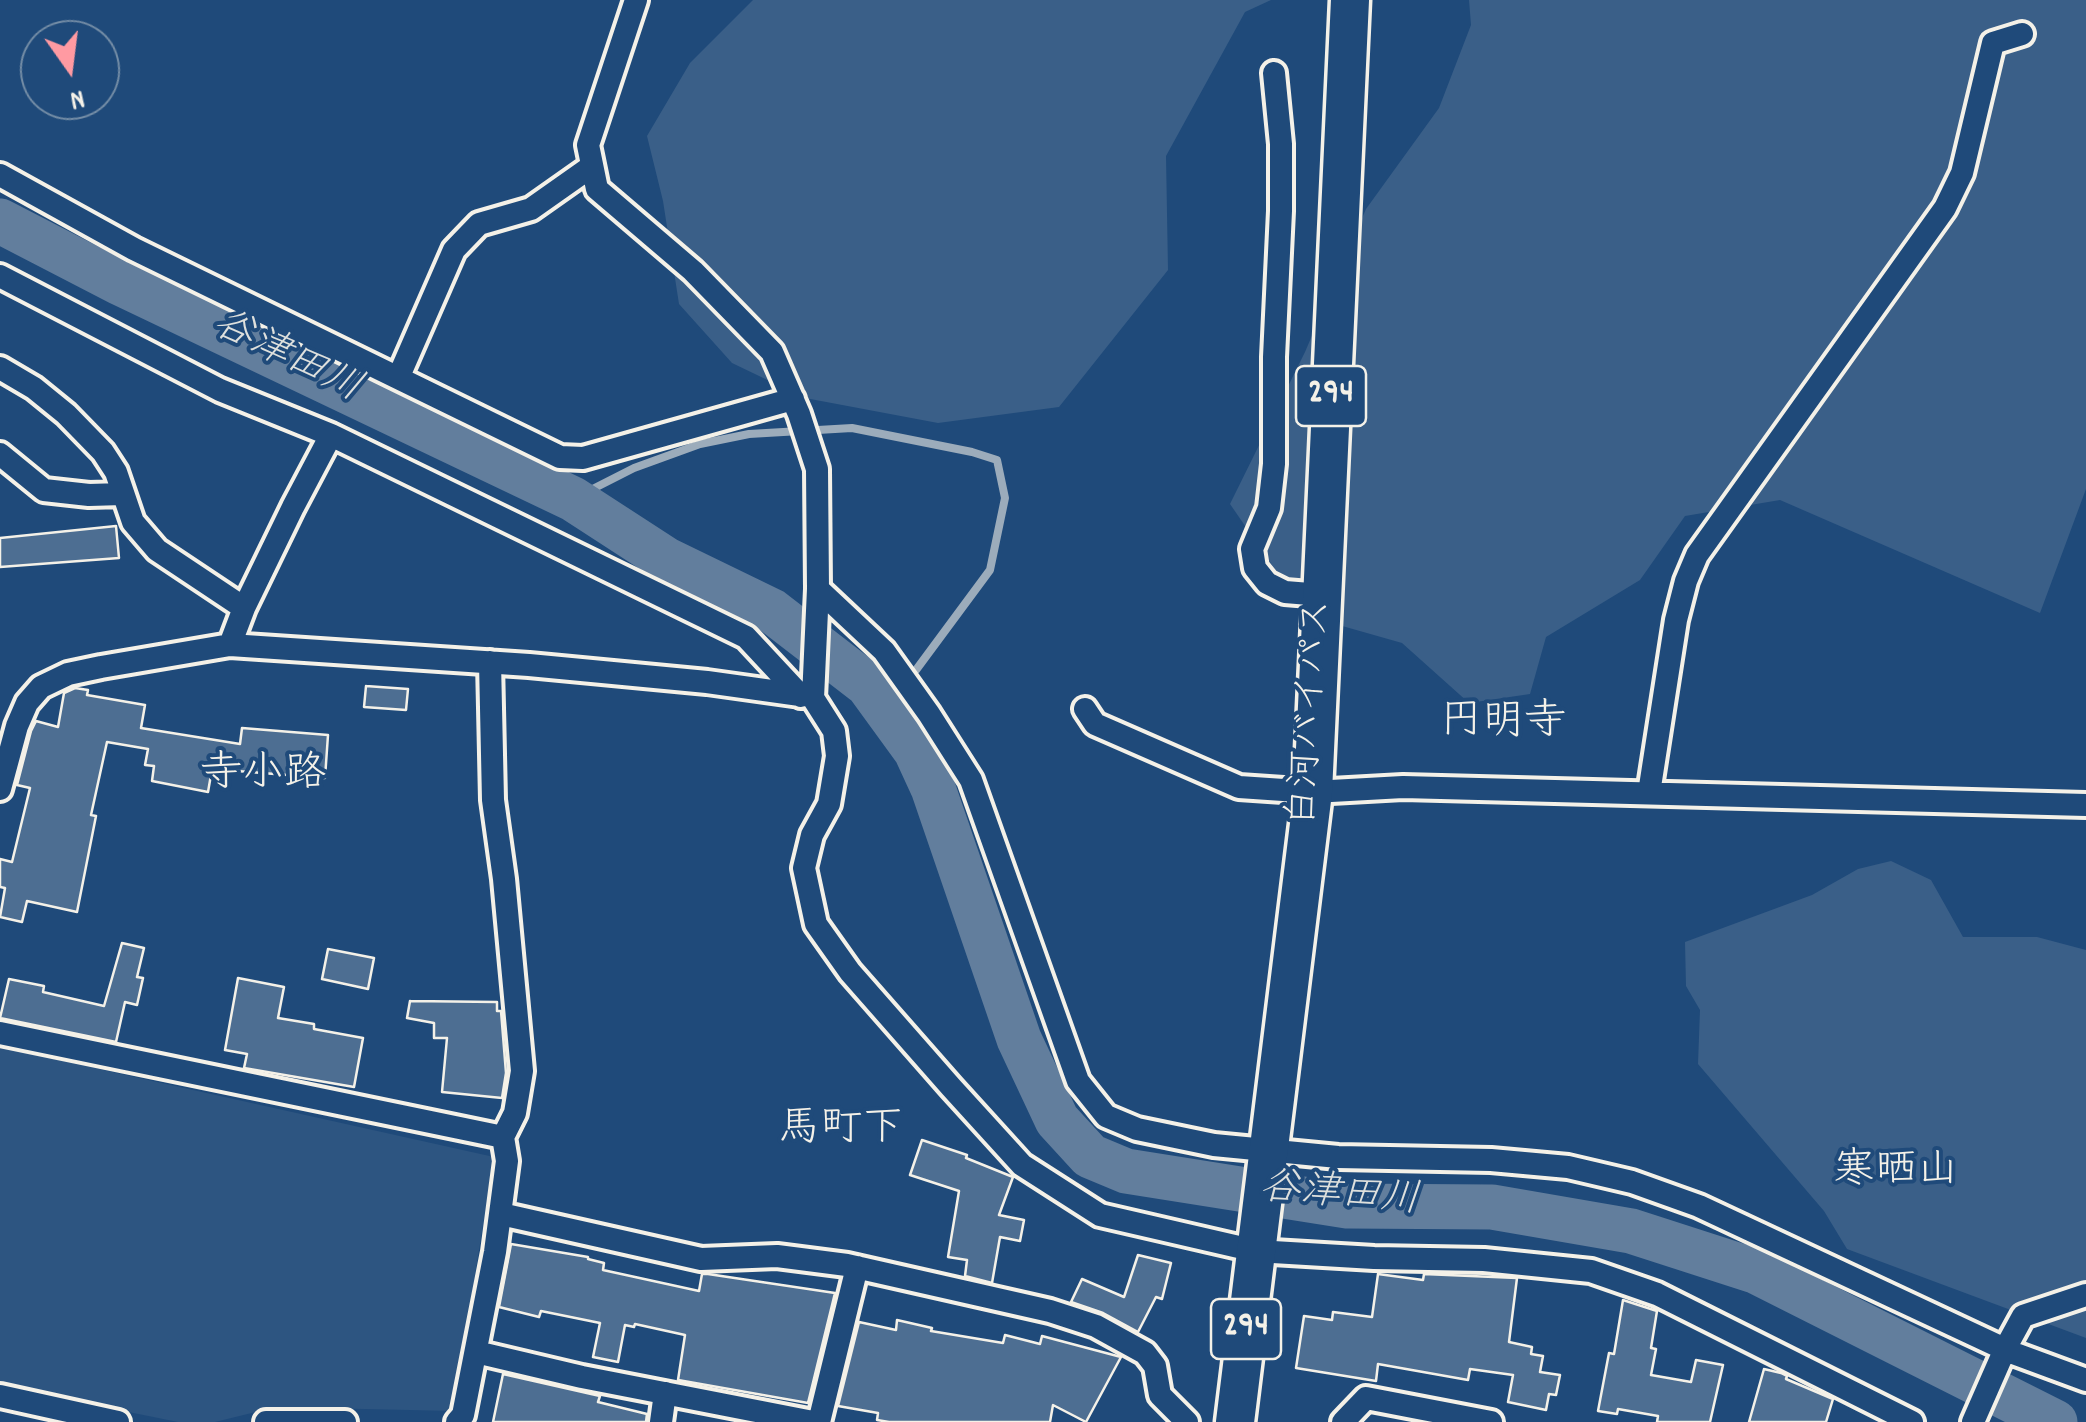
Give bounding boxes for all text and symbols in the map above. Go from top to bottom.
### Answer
north arrow [20,20,120,120]
text: N [65,76,88,118]
water label: 谷津田川 [204,303,368,417]
road number: 294 [1296,366,1366,426]
street label: 白河バイパス [1283,598,1345,828]
district label: 円明寺 [1440,701,1566,751]
district label: 寺小路 [200,753,326,803]
district label: 馬町下 [778,1108,904,1158]
district label: 寒晒山 [1833,1150,1959,1200]
water label: 谷津田川 [1258,1167,1422,1229]
road number: 294 [1211,1299,1281,1359]

